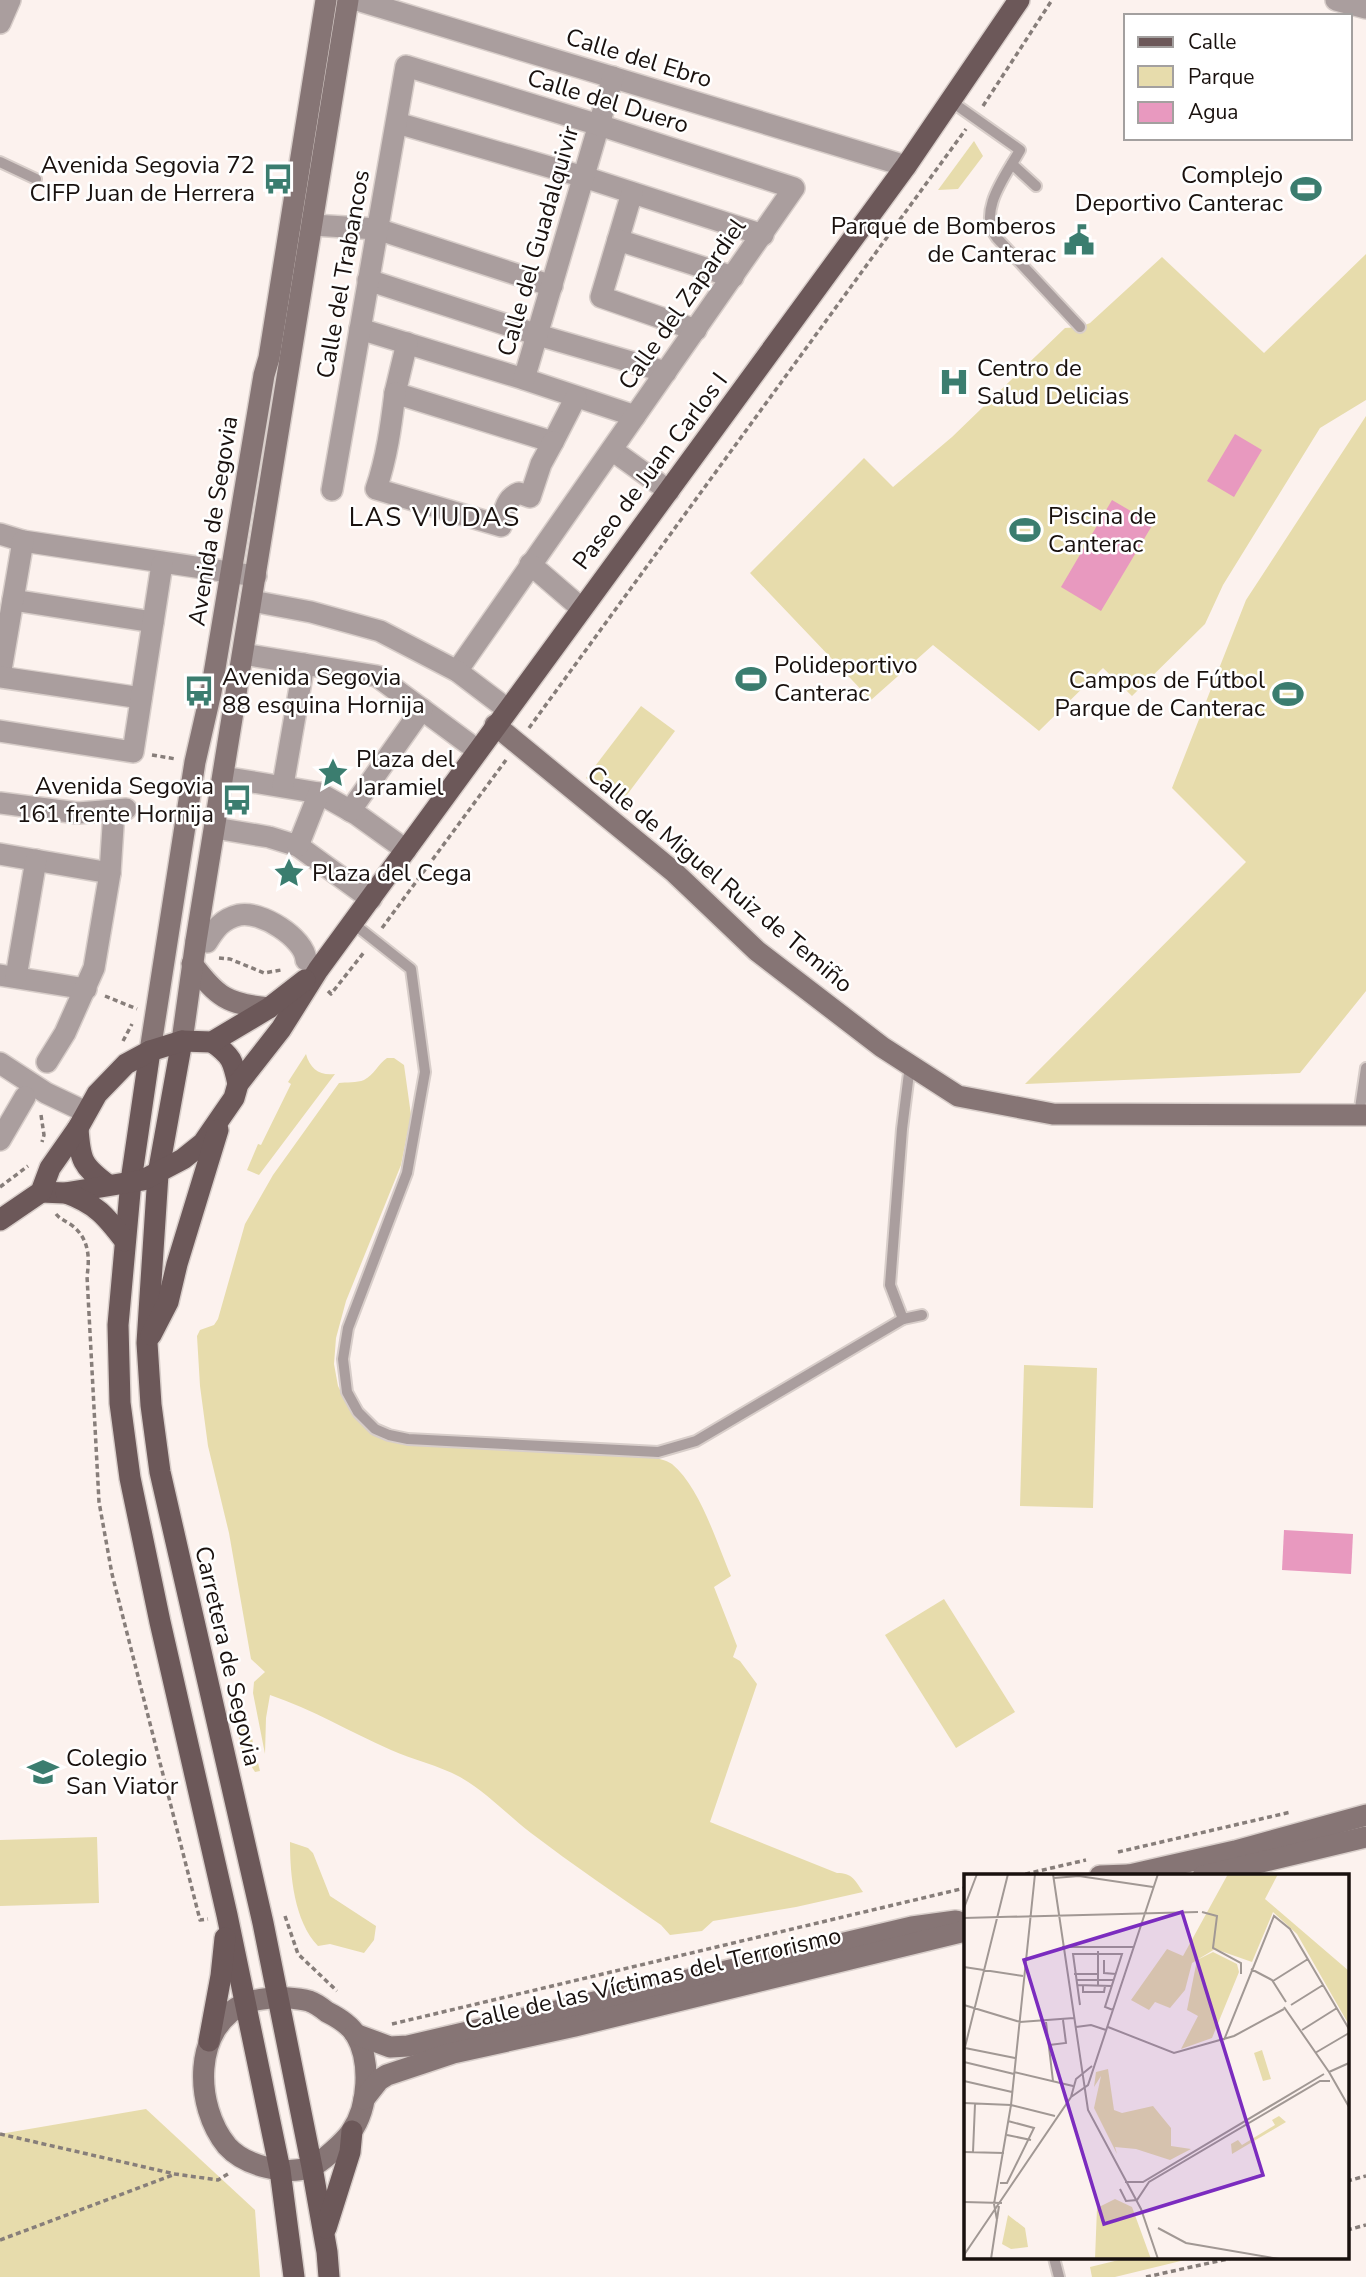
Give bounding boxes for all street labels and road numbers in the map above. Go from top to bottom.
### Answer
street label: Calle del Ebro [562,21,716,95]
street label: Calle del Duero [523,61,693,141]
street label: Calle del Guadalquivir [490,122,586,360]
street label: Calle del Trabancos [309,167,377,381]
street label: Calle del Zapardiel [611,212,753,396]
street label: Paseo de Juan Carlos I [565,366,735,576]
street label: Avenida de Segovia [181,414,245,628]
street label: Calle de Miguel Ruiz de Temiño [580,758,860,1000]
street label: Carretera de Segovia [187,1543,269,1769]
street label: Calle de las Víctimas del Terrorismo [462,1919,844,2037]

